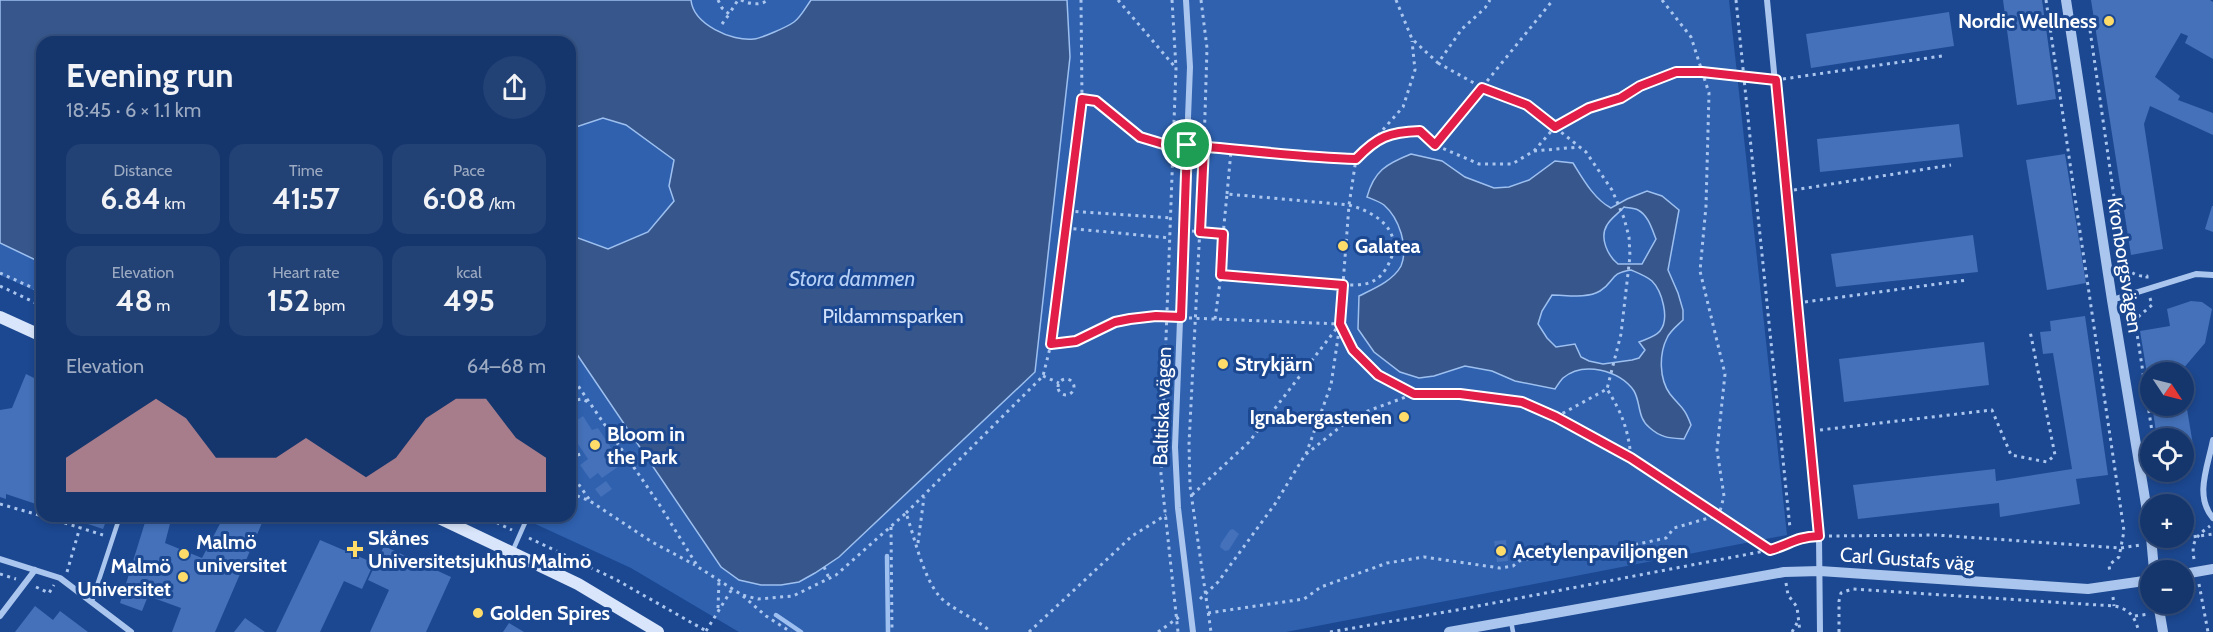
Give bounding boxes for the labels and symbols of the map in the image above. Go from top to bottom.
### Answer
place label: Nordic Wellness [1958,9,2097,33]
marker: Nordic Wellness [2102,14,2116,28]
pin [1161,119,1212,170]
street label: Kronborgsvägen [2102,196,2148,334]
place label: Galatea [1355,234,1420,258]
marker: Galatea [1336,239,1350,253]
water label: Stora dammen [789,266,915,291]
park label: Pildammsparken [822,304,964,328]
street label: Baltiska vägen [1148,346,1176,466]
place label: Strykjärn [1235,352,1313,376]
marker: Strykjärn [1216,357,1230,371]
north arrow [2140,362,2194,416]
place label: Ignabergastenen [1249,405,1392,429]
marker: Ignabergastenen [1397,410,1411,424]
place label: Bloom in the Park [607,422,685,469]
marker: Bloom in the Park [588,438,602,452]
place label: Skånes Universitetsjukhus Malmö [368,526,591,573]
place label: Malmö universitet [196,530,287,577]
place label: Acetylenpaviljongen [1513,539,1688,563]
marker: Skånes Universitetsjukhus Malmö [346,540,364,558]
street label: Carl Gustafs väg [1839,542,1976,576]
marker: Acetylenpaviljongen [1494,544,1508,558]
marker: Malmö universitet [177,547,191,561]
place label: Malmö Universitet [77,554,171,601]
marker: Malmö Universitet [176,570,190,584]
place label: Golden Spires [490,601,610,625]
marker: Golden Spires [471,606,485,620]

